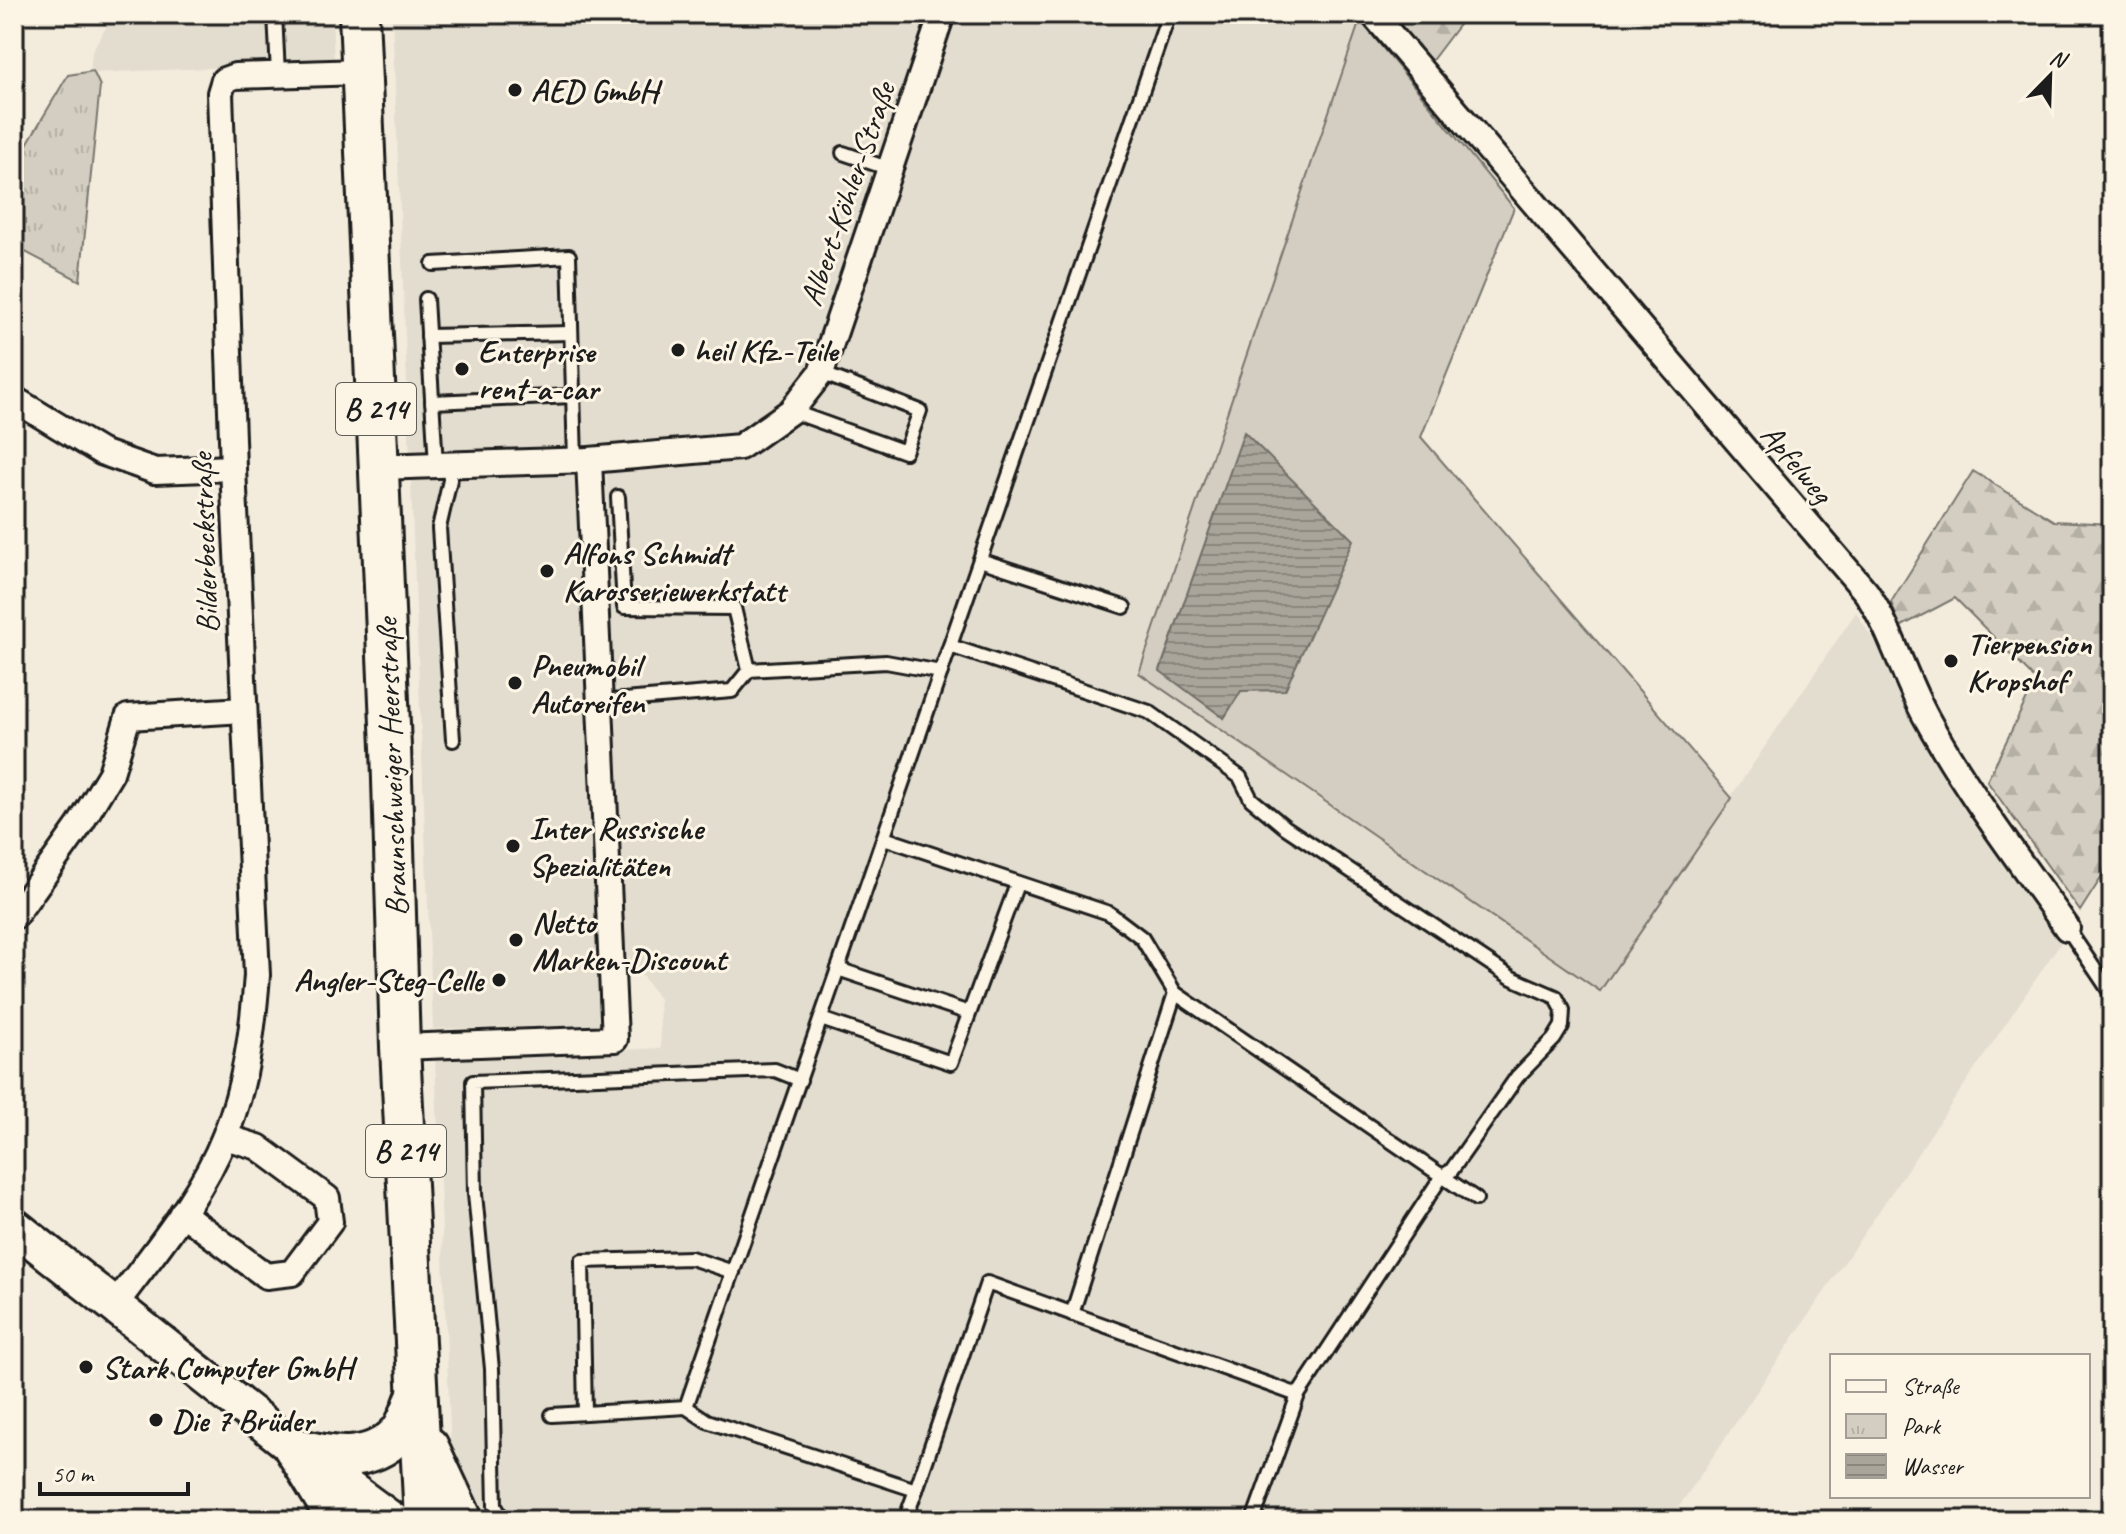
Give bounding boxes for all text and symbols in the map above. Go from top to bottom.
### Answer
north arrow [2010,36,2090,116]
text: N [2046,43,2072,75]
place label: AED GmbH [531,70,663,111]
street label: Albert-Köhler-Straße [790,75,906,311]
marker: AED GmbH [506,81,524,99]
place label: heil Kfz.-Teile [694,330,840,371]
place label: Enterprise rent-a-car [478,331,602,409]
marker: heil Kfz.-Teile [669,341,687,359]
marker: Enterprise rent-a-car [453,360,471,378]
road number: B 214 [336,383,416,435]
street label: Apfelweg [1751,415,1843,514]
street label: Bilderbeckstraße [181,450,228,634]
place label: Alfons Schmidt Karosseriewerkstatt [563,533,788,611]
marker: Alfons Schmidt Karosseriewerkstatt [538,562,556,580]
street label: Braunschweiger Heerstraße [366,615,417,917]
place label: Tierpension Kropshof [1967,623,2093,701]
place label: Pneumobil Autoreifen [531,645,647,723]
marker: Tierpension Kropshof [1942,652,1960,670]
marker: Pneumobil Autoreifen [506,674,524,692]
place label: Inter Russische Spezialitäten [529,808,706,886]
marker: Inter Russische Spezialitäten [504,837,522,855]
place label: Netto Marken-Discount [532,902,729,980]
marker: Netto Marken-Discount [507,931,525,949]
place label: Angler-Steg-Celle [294,960,485,1001]
marker: Angler-Steg-Celle [490,971,508,989]
road number: B 214 [366,1125,446,1177]
place label: Stark Computer GmbH [102,1347,358,1388]
legend [1830,1354,2090,1498]
marker: Stark Computer GmbH [77,1358,95,1376]
text: Straße [1902,1371,1961,1401]
place label: Die 7 Brüder [172,1400,317,1441]
marker: Die 7 Brüder [147,1411,165,1429]
text: Park [1902,1411,1942,1441]
scale bar [40,1446,188,1496]
text: Wasser [1902,1451,1965,1481]
text: 50 m [52,1459,95,1489]

